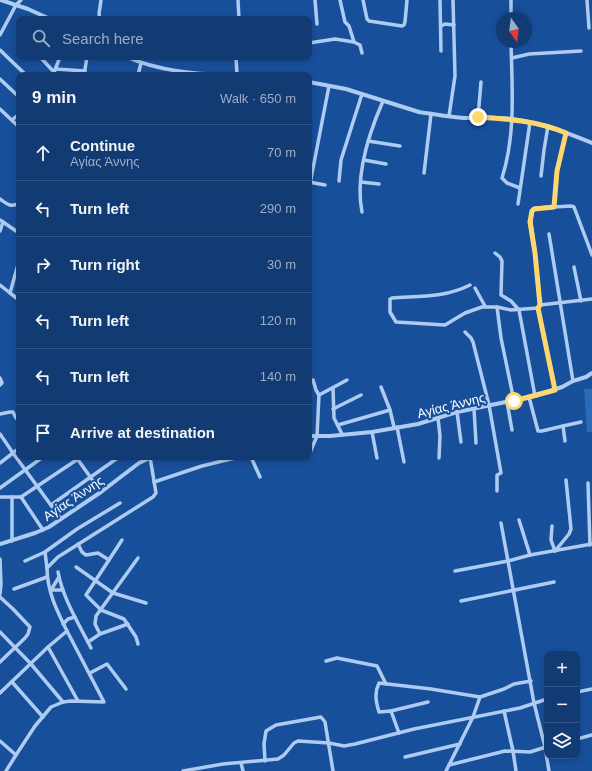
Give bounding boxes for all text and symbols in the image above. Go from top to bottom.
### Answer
north arrow [496,12,532,48]
search box [16,16,312,60]
icon: search [30,27,52,49]
text: Search here [62,30,144,47]
text: 9 min [32,88,76,107]
text: Walk · 650 m [220,91,296,106]
route end [469,108,487,126]
text: Continue [70,137,135,154]
icon: ahead [32,142,54,164]
text: 70 m [267,145,296,160]
text: Αγίας Άννης [70,154,139,169]
icon: left [32,198,54,220]
text: Turn left [70,200,129,217]
text: 290 m [260,201,296,216]
icon: right [32,254,54,276]
text: Turn right [70,256,140,273]
text: 30 m [267,257,296,272]
icon: left [32,310,54,332]
text: Turn left [70,312,129,329]
text: 120 m [260,313,296,328]
icon: left [32,366,54,388]
text: Turn left [70,368,129,385]
text: 140 m [260,369,296,384]
street label: Αγίας Άννης [416,390,487,421]
route start [505,392,523,410]
icon: arrive [32,422,54,444]
text: Arrive at destination [70,424,215,441]
street label: Αγίας Άννης [40,473,106,524]
map controls [544,651,580,759]
button: + [544,651,580,687]
button: − [544,687,580,723]
button: layers [544,723,580,759]

